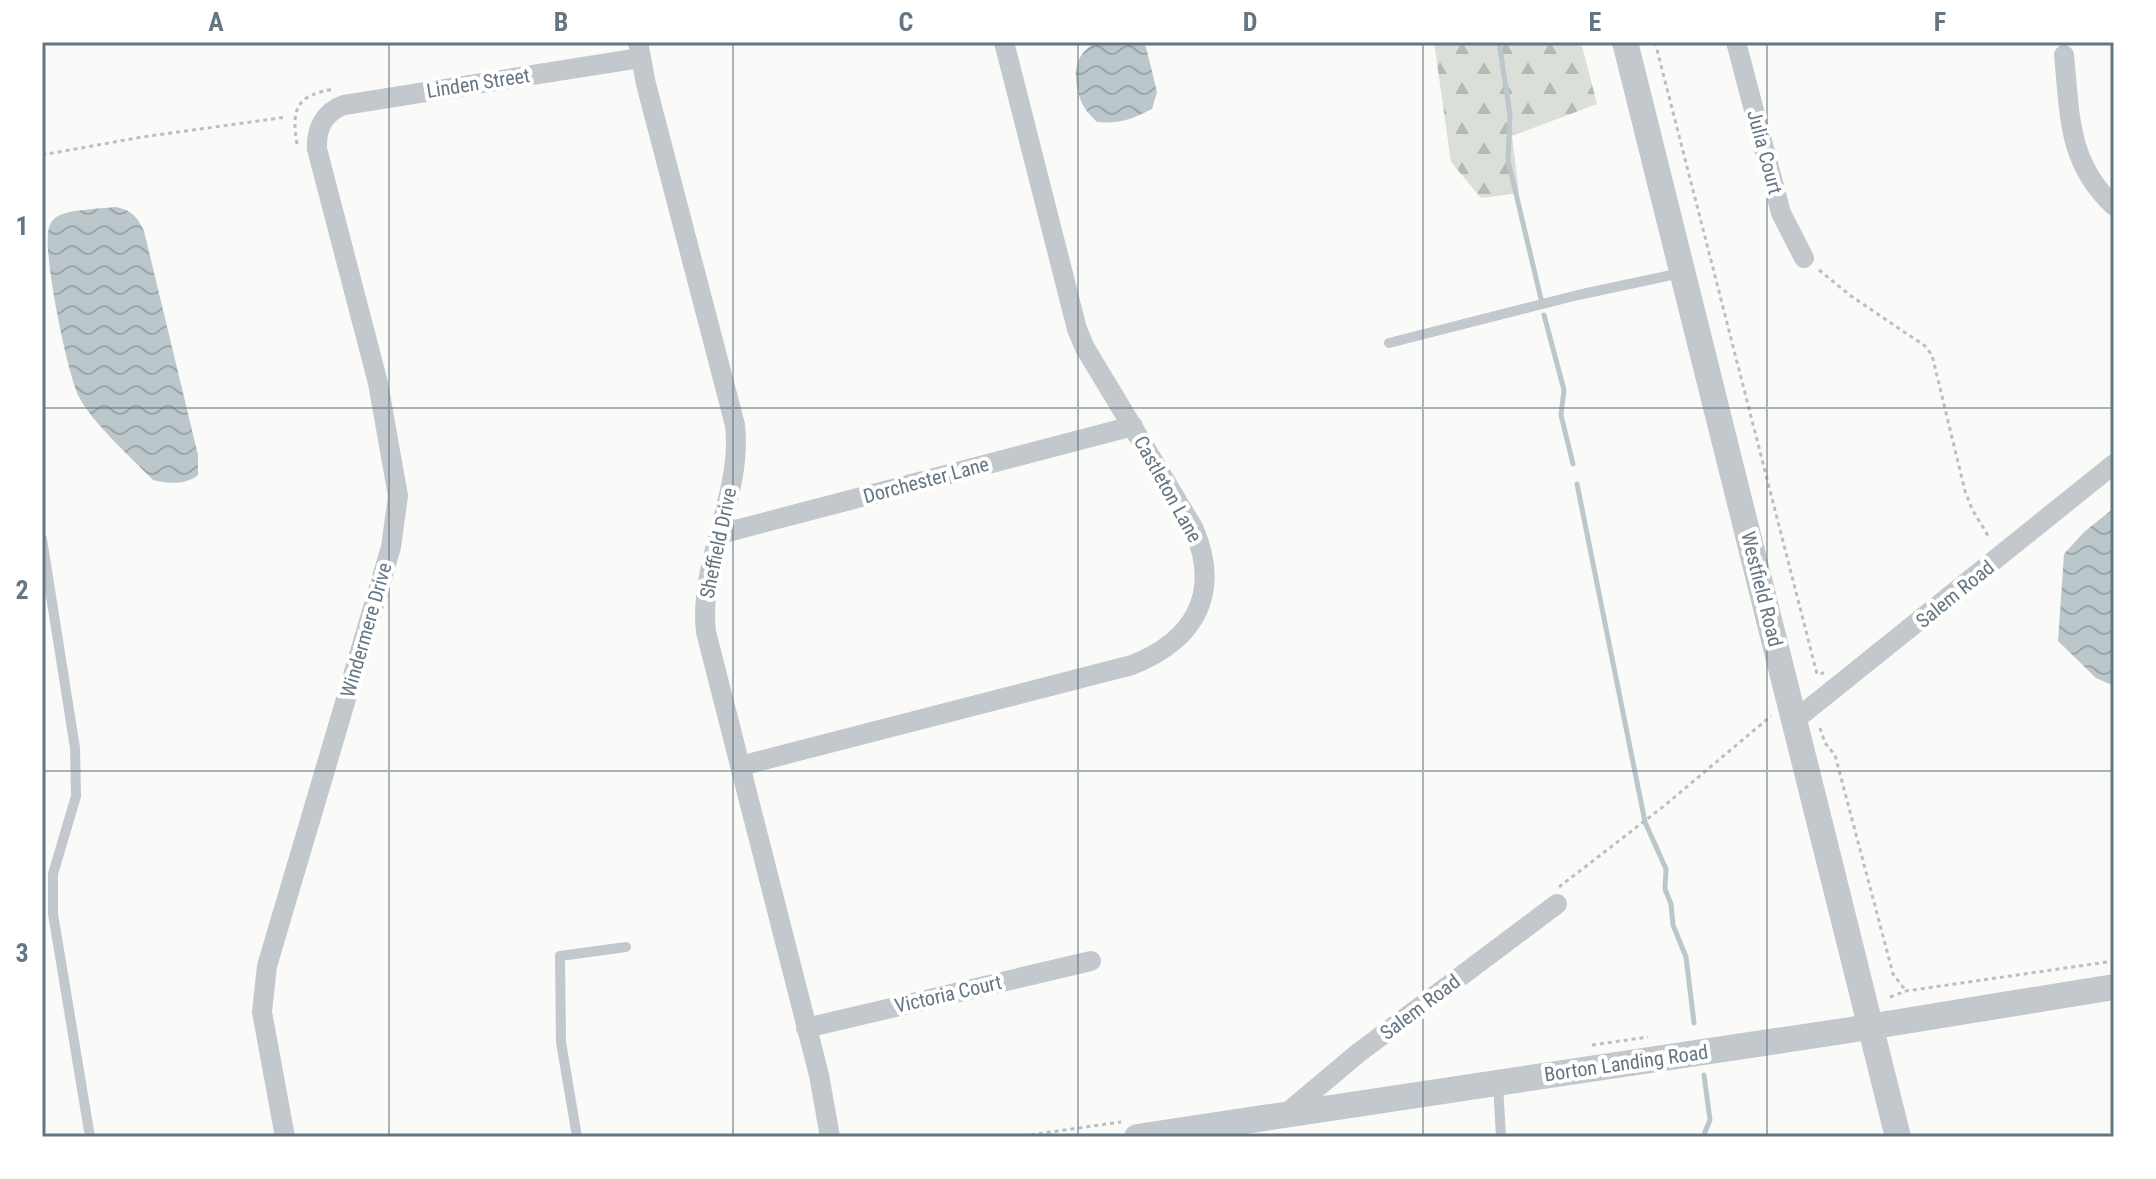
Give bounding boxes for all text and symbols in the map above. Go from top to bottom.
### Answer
text: A [208,7,224,37]
text: B [554,7,568,37]
text: C [899,7,914,37]
text: D [1243,7,1257,37]
text: E [1589,7,1602,37]
text: F [1934,7,1946,37]
street label: Linden Street [425,63,531,103]
street label: Julia Court [1742,107,1788,197]
text: 1 [15,211,29,241]
street label: Castleton Lane [1129,432,1207,546]
street label: Dorchester Lane [861,452,991,508]
street label: Sheffield Drive [695,485,741,601]
street label: Westfield Road [1736,529,1788,649]
street label: Salem Road [1911,555,1999,633]
street label: Windermere Drive [335,560,397,700]
text: 2 [15,575,29,605]
text: 3 [15,938,29,968]
street label: Salem Road [1375,969,1465,1045]
street label: Victoria Court [892,970,1004,1018]
street label: Borton Landing Road [1543,1040,1709,1086]

